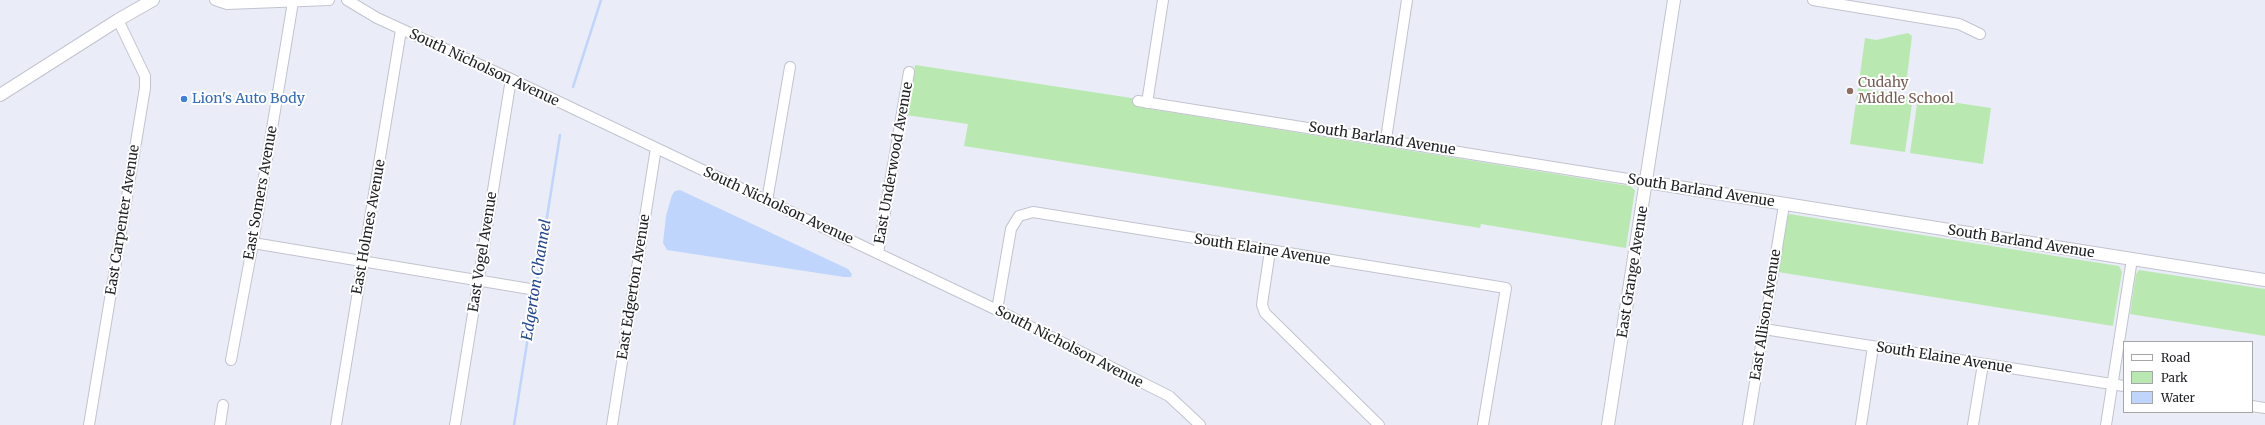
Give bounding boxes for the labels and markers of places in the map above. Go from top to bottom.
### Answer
place label: Cudahy Middle School [1858,75,1954,108]
marker: Cudahy Middle School [1845,86,1855,96]
place label: Lion's Auto Body [192,91,305,107]
marker: Lion's Auto Body [179,94,189,104]

